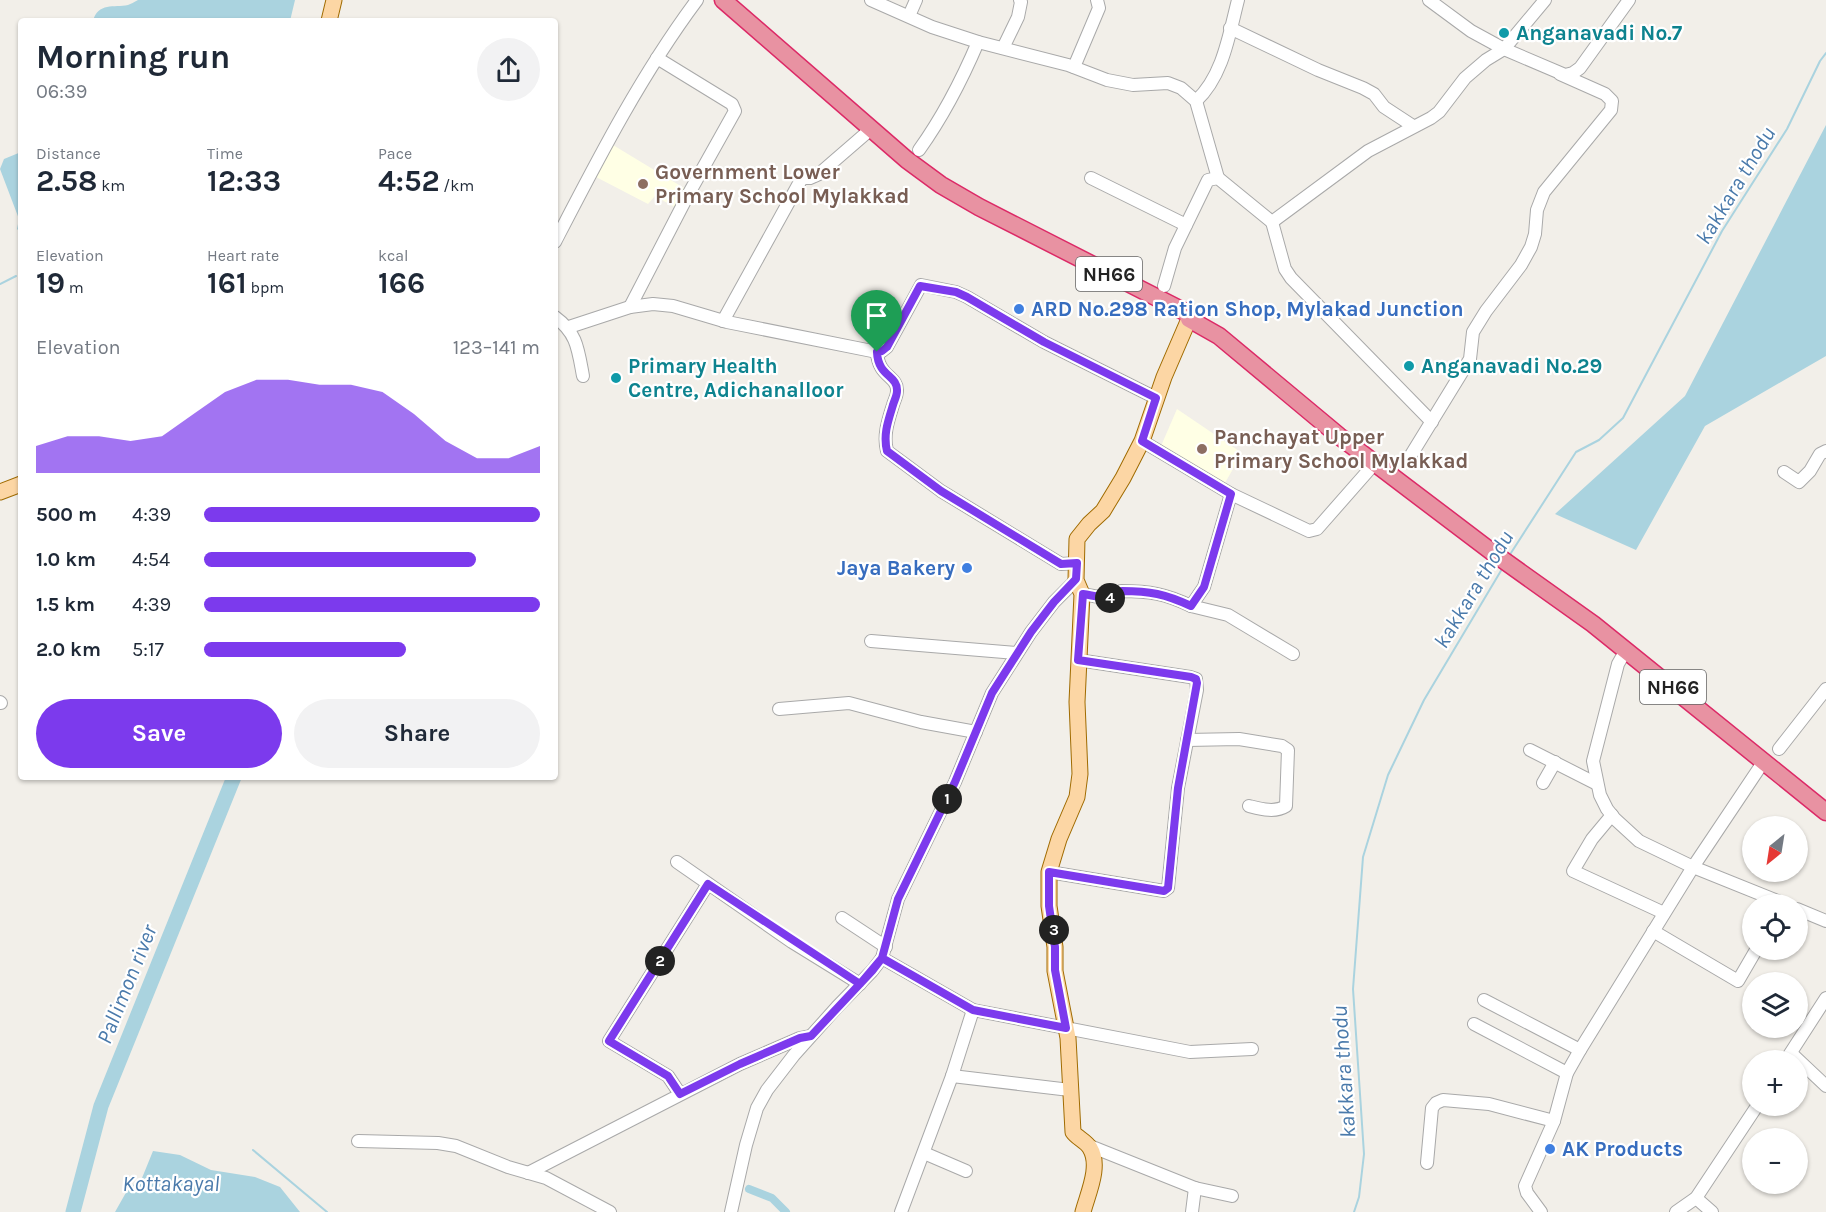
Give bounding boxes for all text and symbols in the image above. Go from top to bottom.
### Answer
place label: Anganavadi No.7 [1516,21,1683,45]
marker: Anganavadi No.7 [1497,26,1511,40]
text: Morning run [36,38,230,76]
button: share [477,38,540,101]
text: 06:39 [36,80,87,103]
water label: kakkara thodu [1690,122,1781,249]
text: Distance [36,144,101,163]
text: Time [207,144,243,163]
text: Pace [378,144,412,163]
place label: Government Lower Primary School Mylakkad [655,160,909,208]
text: 2.58 [36,163,97,199]
text: 12:33 [207,163,281,199]
text: 4:52 [378,163,440,199]
text: km [97,176,125,195]
text: /km [440,176,474,195]
marker: Government Lower Primary School Mylakkad [636,177,650,191]
text: Elevation [36,246,104,265]
text: Heart rate [207,246,279,265]
text: kcal [378,246,409,265]
road number: NH66 [1076,257,1142,291]
text: 19 [36,265,65,301]
text: 161 [207,265,247,301]
text: 166 [378,265,425,301]
text: m [65,278,84,297]
text: bpm [247,278,284,297]
pin [851,290,902,352]
place label: ARD No.298 Ration Shop, Mylakad Junction [1031,297,1464,321]
icon: arrive [860,299,893,332]
marker: ARD No.298 Ration Shop, Mylakad Junction [1012,302,1026,316]
text: Elevation [36,336,121,359]
text: 123–141 m [453,336,540,359]
place label: Primary Health Centre, Adichanalloor [628,354,844,402]
place label: Anganavadi No.29 [1421,354,1602,378]
marker: Anganavadi No.29 [1402,359,1416,373]
marker: Primary Health Centre, Adichanalloor [609,371,623,385]
place label: Panchayat Upper Primary School Mylakkad [1214,425,1468,473]
marker: Panchayat Upper Primary School Mylakkad [1195,442,1209,456]
text: 500 m [36,503,97,526]
text: 4:39 [132,503,171,526]
water label: kakkara thodu [1428,526,1519,653]
text: 1.0 km [36,548,96,571]
text: 4:54 [132,548,170,571]
place label: Jaya Bakery [837,556,955,580]
marker: Jaya Bakery [960,561,974,575]
pin: 4 [1095,583,1125,613]
text: 4 [1105,588,1115,607]
text: 1.5 km [36,593,95,616]
text: 4:39 [132,593,171,616]
text: 2.0 km [36,638,101,661]
text: 5:17 [132,638,164,661]
road number: NH66 [1640,670,1706,704]
button: Save [36,699,282,768]
button: Share [294,699,540,768]
pin: 1 [932,784,962,814]
text: 1 [944,789,950,808]
north arrow [1742,816,1808,882]
map controls [1742,816,1808,1194]
button: locate [1742,894,1808,960]
pin: 3 [1039,915,1069,945]
water label: Pallimon river [91,920,163,1048]
text: 3 [1049,920,1059,939]
pin: 2 [645,946,675,976]
text: 2 [655,951,665,970]
button: layers [1742,972,1808,1038]
water label: kakkara thodu [1326,1005,1362,1139]
button: + [1742,1050,1808,1116]
button: − [1742,1128,1808,1194]
place label: AK Products [1562,1137,1683,1161]
marker: AK Products [1543,1142,1557,1156]
water label: Kottakayal [122,1171,220,1197]

